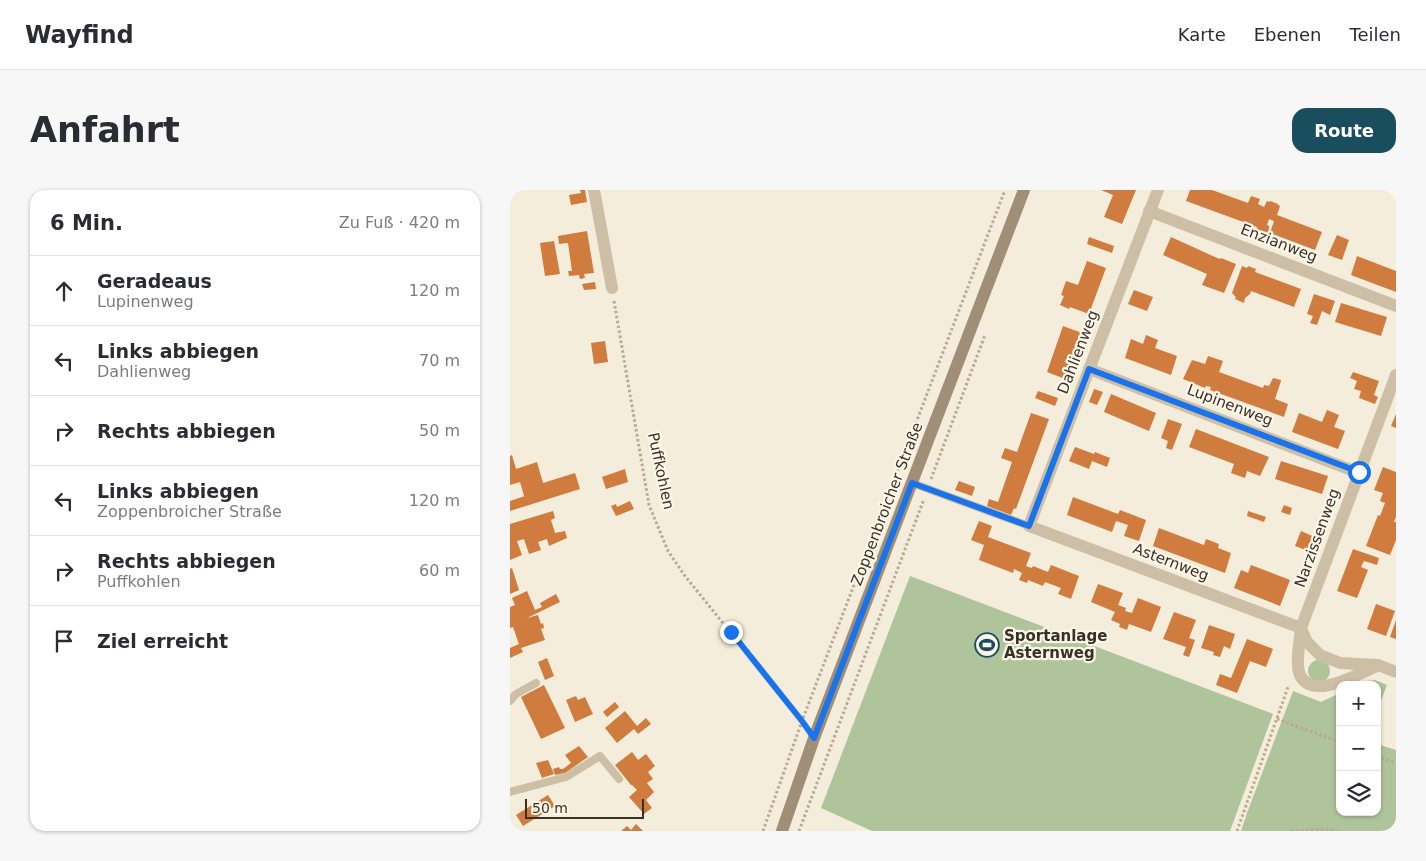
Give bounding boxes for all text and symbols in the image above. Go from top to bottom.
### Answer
text: Wayfind [25,21,134,49]
text: Karte [1178,24,1226,45]
text: Ebenen [1254,24,1322,45]
text: Teilen [1350,24,1401,45]
button: Route [1292,108,1396,153]
text: Anfahrt [30,110,180,150]
text: 6 Min. [50,211,123,235]
text: Zu Fuß · 420 m [339,213,460,232]
street label: Enzianweg [1238,220,1320,266]
text: Geradeaus [97,270,212,292]
icon: ahead [50,277,78,305]
text: 120 m [409,281,460,300]
text: Lupinenweg [97,292,194,311]
street label: Dahlienweg [1054,308,1102,396]
text: Links abbiegen [97,340,259,362]
icon: left [50,347,78,375]
text: 70 m [419,351,460,370]
text: Dahlienweg [97,362,191,381]
street label: Lupinenweg [1185,380,1275,430]
icon: right [50,417,78,445]
text: Rechts abbiegen [97,420,276,442]
street label: Zoppenbroicher Straße [848,420,926,588]
text: 50 m [419,421,460,440]
street label: Puffkohlen [644,431,678,511]
route start [1348,461,1371,484]
text: Links abbiegen [97,480,259,502]
street label: Narzissenweg [1291,486,1343,590]
icon: left [50,487,78,515]
text: 120 m [409,491,460,510]
text: Zoppenbroicher Straße [97,502,282,521]
street label: Asternweg [1131,539,1211,585]
text: Rechts abbiegen [97,550,276,572]
icon: right [50,557,78,585]
text: 60 m [419,561,460,580]
text: Puffkohlen [97,572,181,591]
route end [720,621,743,644]
icon: arrive [50,627,78,655]
place label: Sportanlage Asternweg [1004,627,1107,662]
text: Ziel erreicht [97,630,228,652]
sports icon: Sportanlage Asternweg [974,632,1000,658]
map controls [1336,681,1381,816]
button: + [1336,681,1381,726]
button: − [1336,726,1381,771]
button: layers [1336,771,1381,816]
scale bar [525,796,644,819]
text: 50 m [532,800,568,816]

